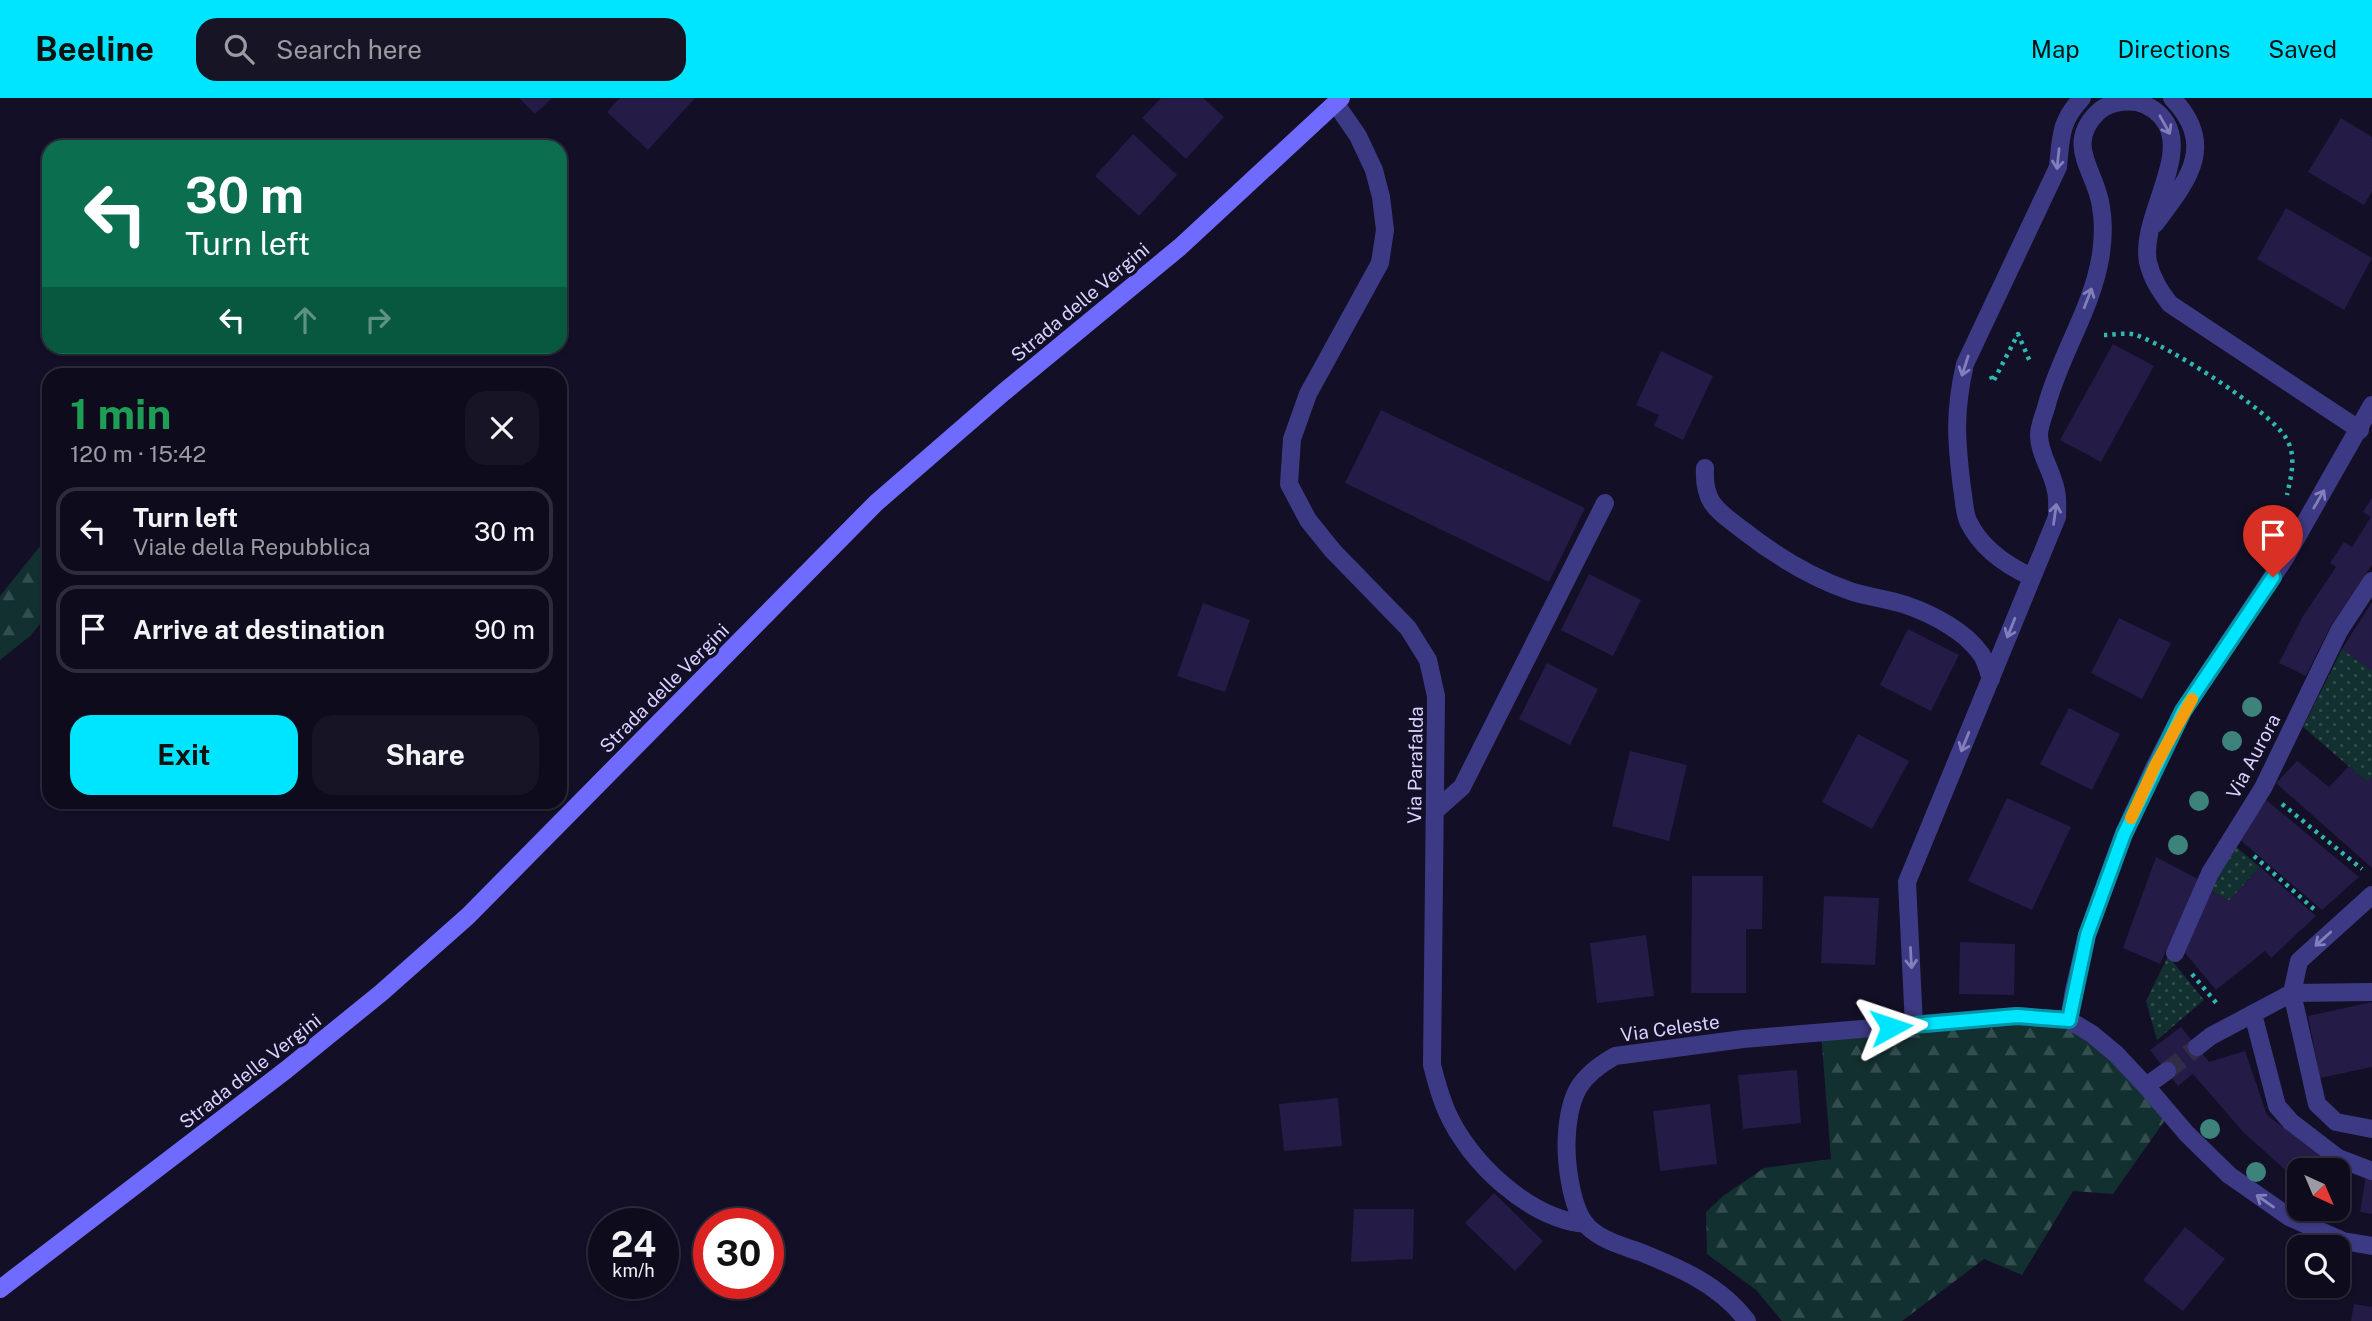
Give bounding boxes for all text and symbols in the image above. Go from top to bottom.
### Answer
search box [196,18,686,81]
text: Beeline [35,30,154,68]
icon: search [220,30,258,68]
text: Search here [276,34,422,65]
text: Map [2031,35,2080,63]
text: Directions [2118,35,2230,63]
text: Saved [2268,35,2337,63]
one-way arrow [2158,115,2172,135]
one-way arrow [2051,147,2064,170]
text: 30 m [185,166,304,224]
icon: left [70,168,161,259]
text: Turn left [185,225,310,262]
street label: Strada delle Vergini [1007,238,1153,366]
one-way arrow [2083,288,2096,310]
icon: left [213,301,251,339]
icon: ahead [286,301,324,339]
icon: right [359,301,397,339]
one-way arrow [1958,354,1970,376]
text: 1 min [70,389,171,438]
button: close [465,391,539,465]
text: 120 m · 15:42 [70,440,206,467]
one-way arrow [2313,490,2327,510]
text: Turn left [133,502,238,533]
one-way arrow [2048,503,2061,526]
pin [2243,505,2303,577]
icon: left [74,512,112,550]
text: 30 m [474,516,535,547]
icon: arrive [2254,516,2292,554]
text: Viale della Repubblica [133,533,370,560]
icon: arrive [74,610,112,648]
text: Arrive at destination [133,614,385,645]
text: 90 m [474,614,535,645]
one-way arrow [2004,617,2017,639]
street label: Strada delle Vergini [595,619,733,757]
street label: Via Parafalda [1403,706,1427,824]
street label: Via Aurora [2222,710,2284,802]
button: Exit [70,715,298,795]
button: Share [312,715,539,795]
one-way arrow [1958,731,1971,752]
one-way arrow [2314,931,2332,947]
one-way arrow [1904,946,1917,969]
position arrow [1854,990,1928,1064]
street label: Strada delle Vergini [175,1009,325,1133]
street label: Via Celeste [1619,1010,1721,1046]
north arrow [2287,1158,2350,1222]
map controls [2287,1158,2350,1298]
one-way arrow [2256,1194,2275,1208]
speed limit sign: 30 [693,1208,784,1299]
text: 24 [611,1224,656,1265]
button: search [2287,1235,2350,1298]
text: km/h [612,1260,655,1281]

